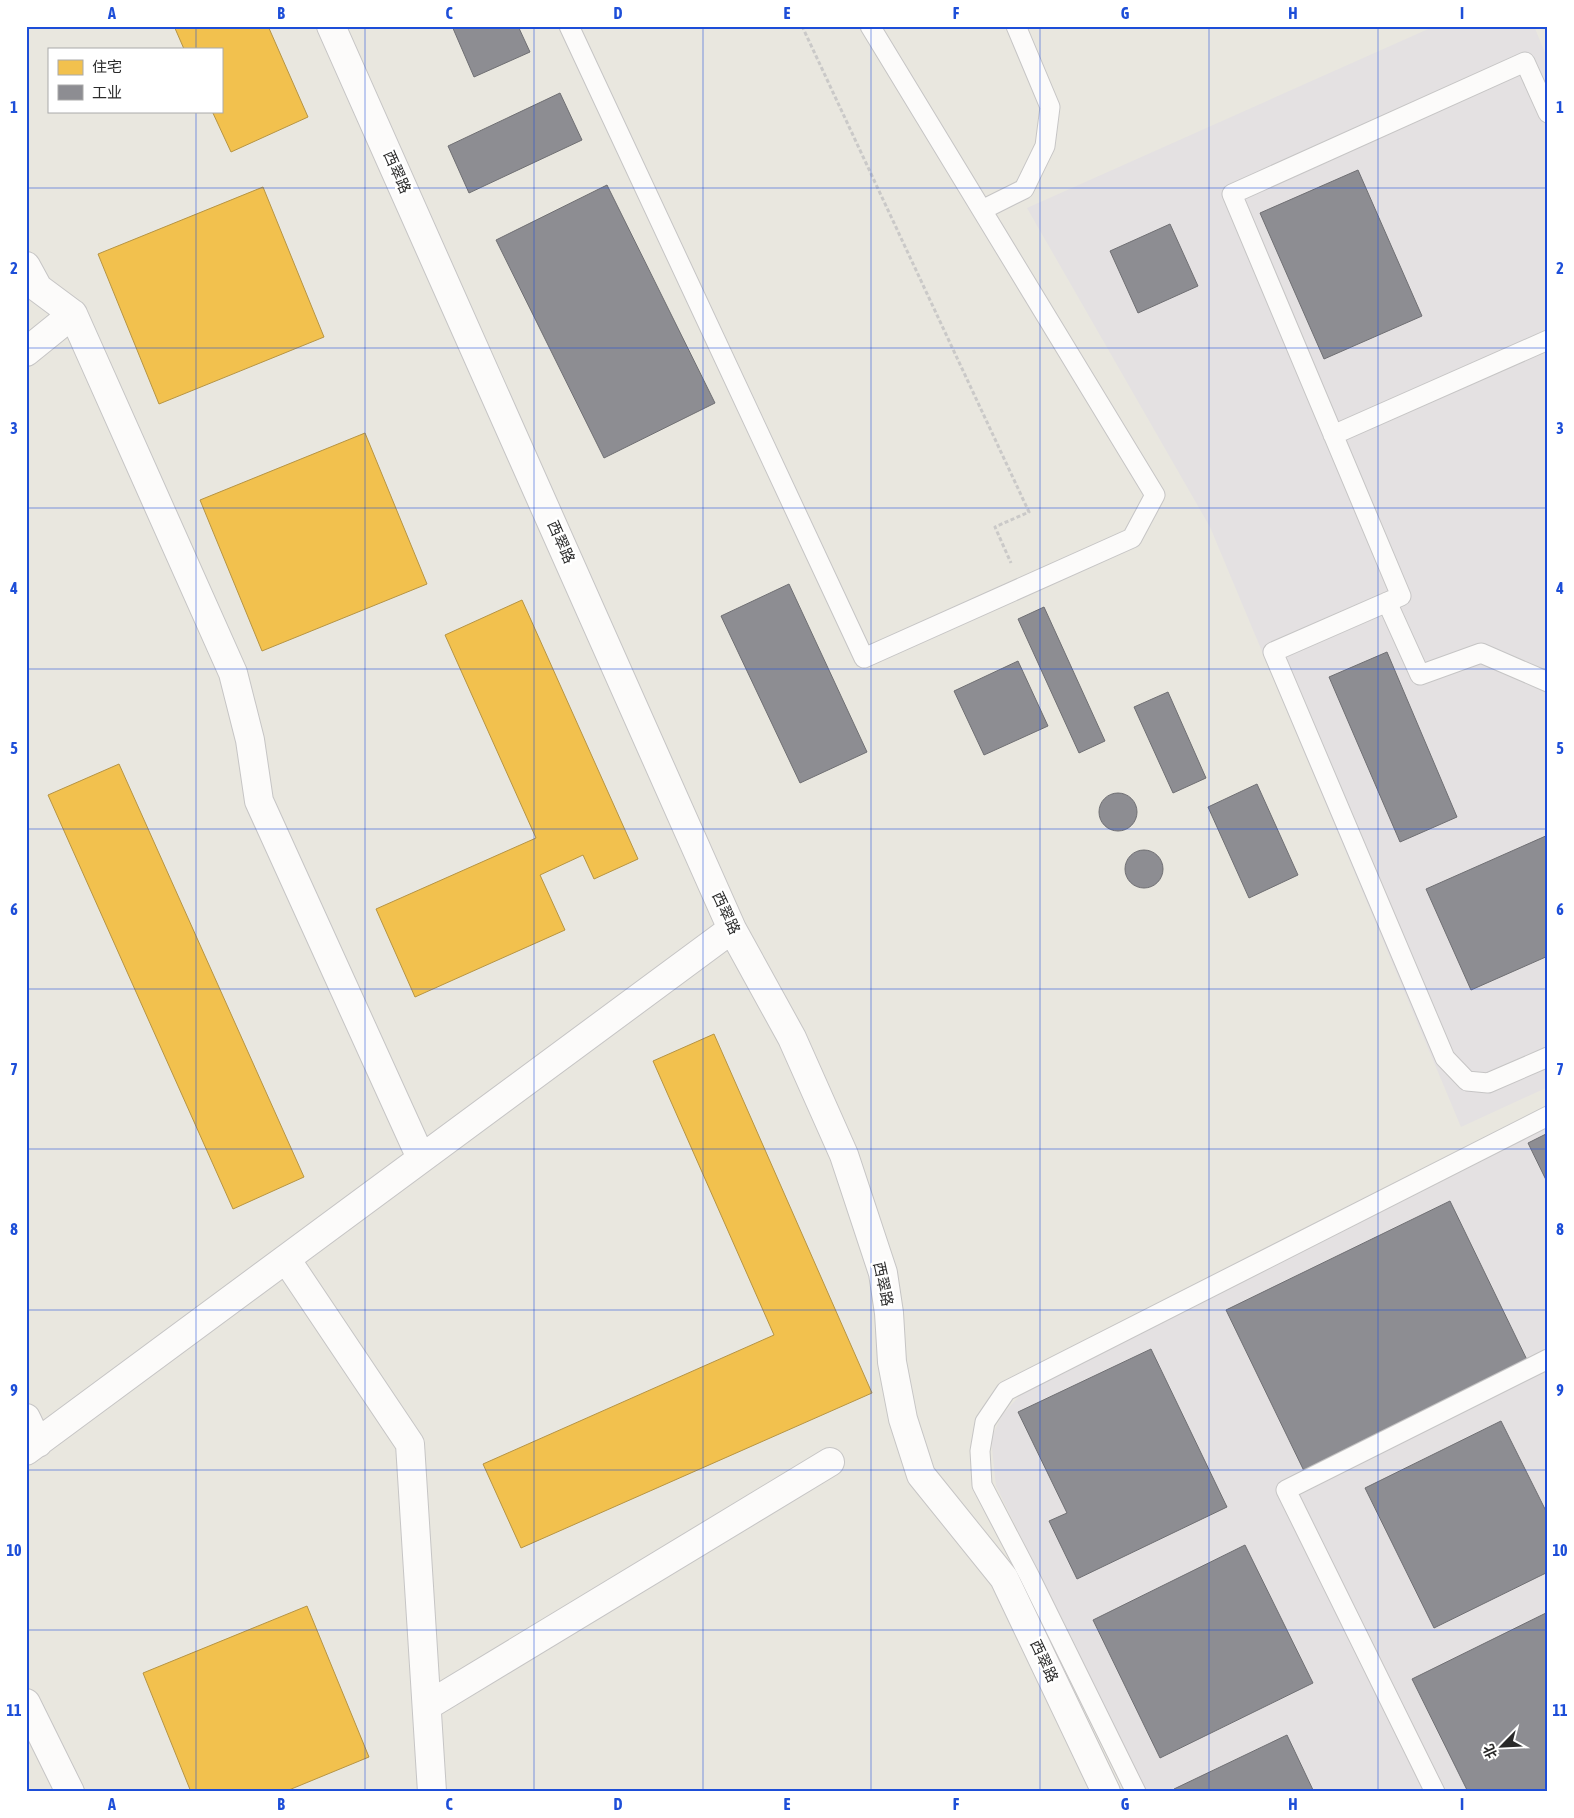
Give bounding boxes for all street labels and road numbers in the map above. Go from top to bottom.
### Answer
street label: 西翠路 [381,148,414,196]
street label: 西翠路 [545,518,578,566]
street label: 西翠路 [709,889,744,937]
street label: 西翠路 [870,1260,896,1308]
street label: 西翠路 [1027,1637,1062,1685]

